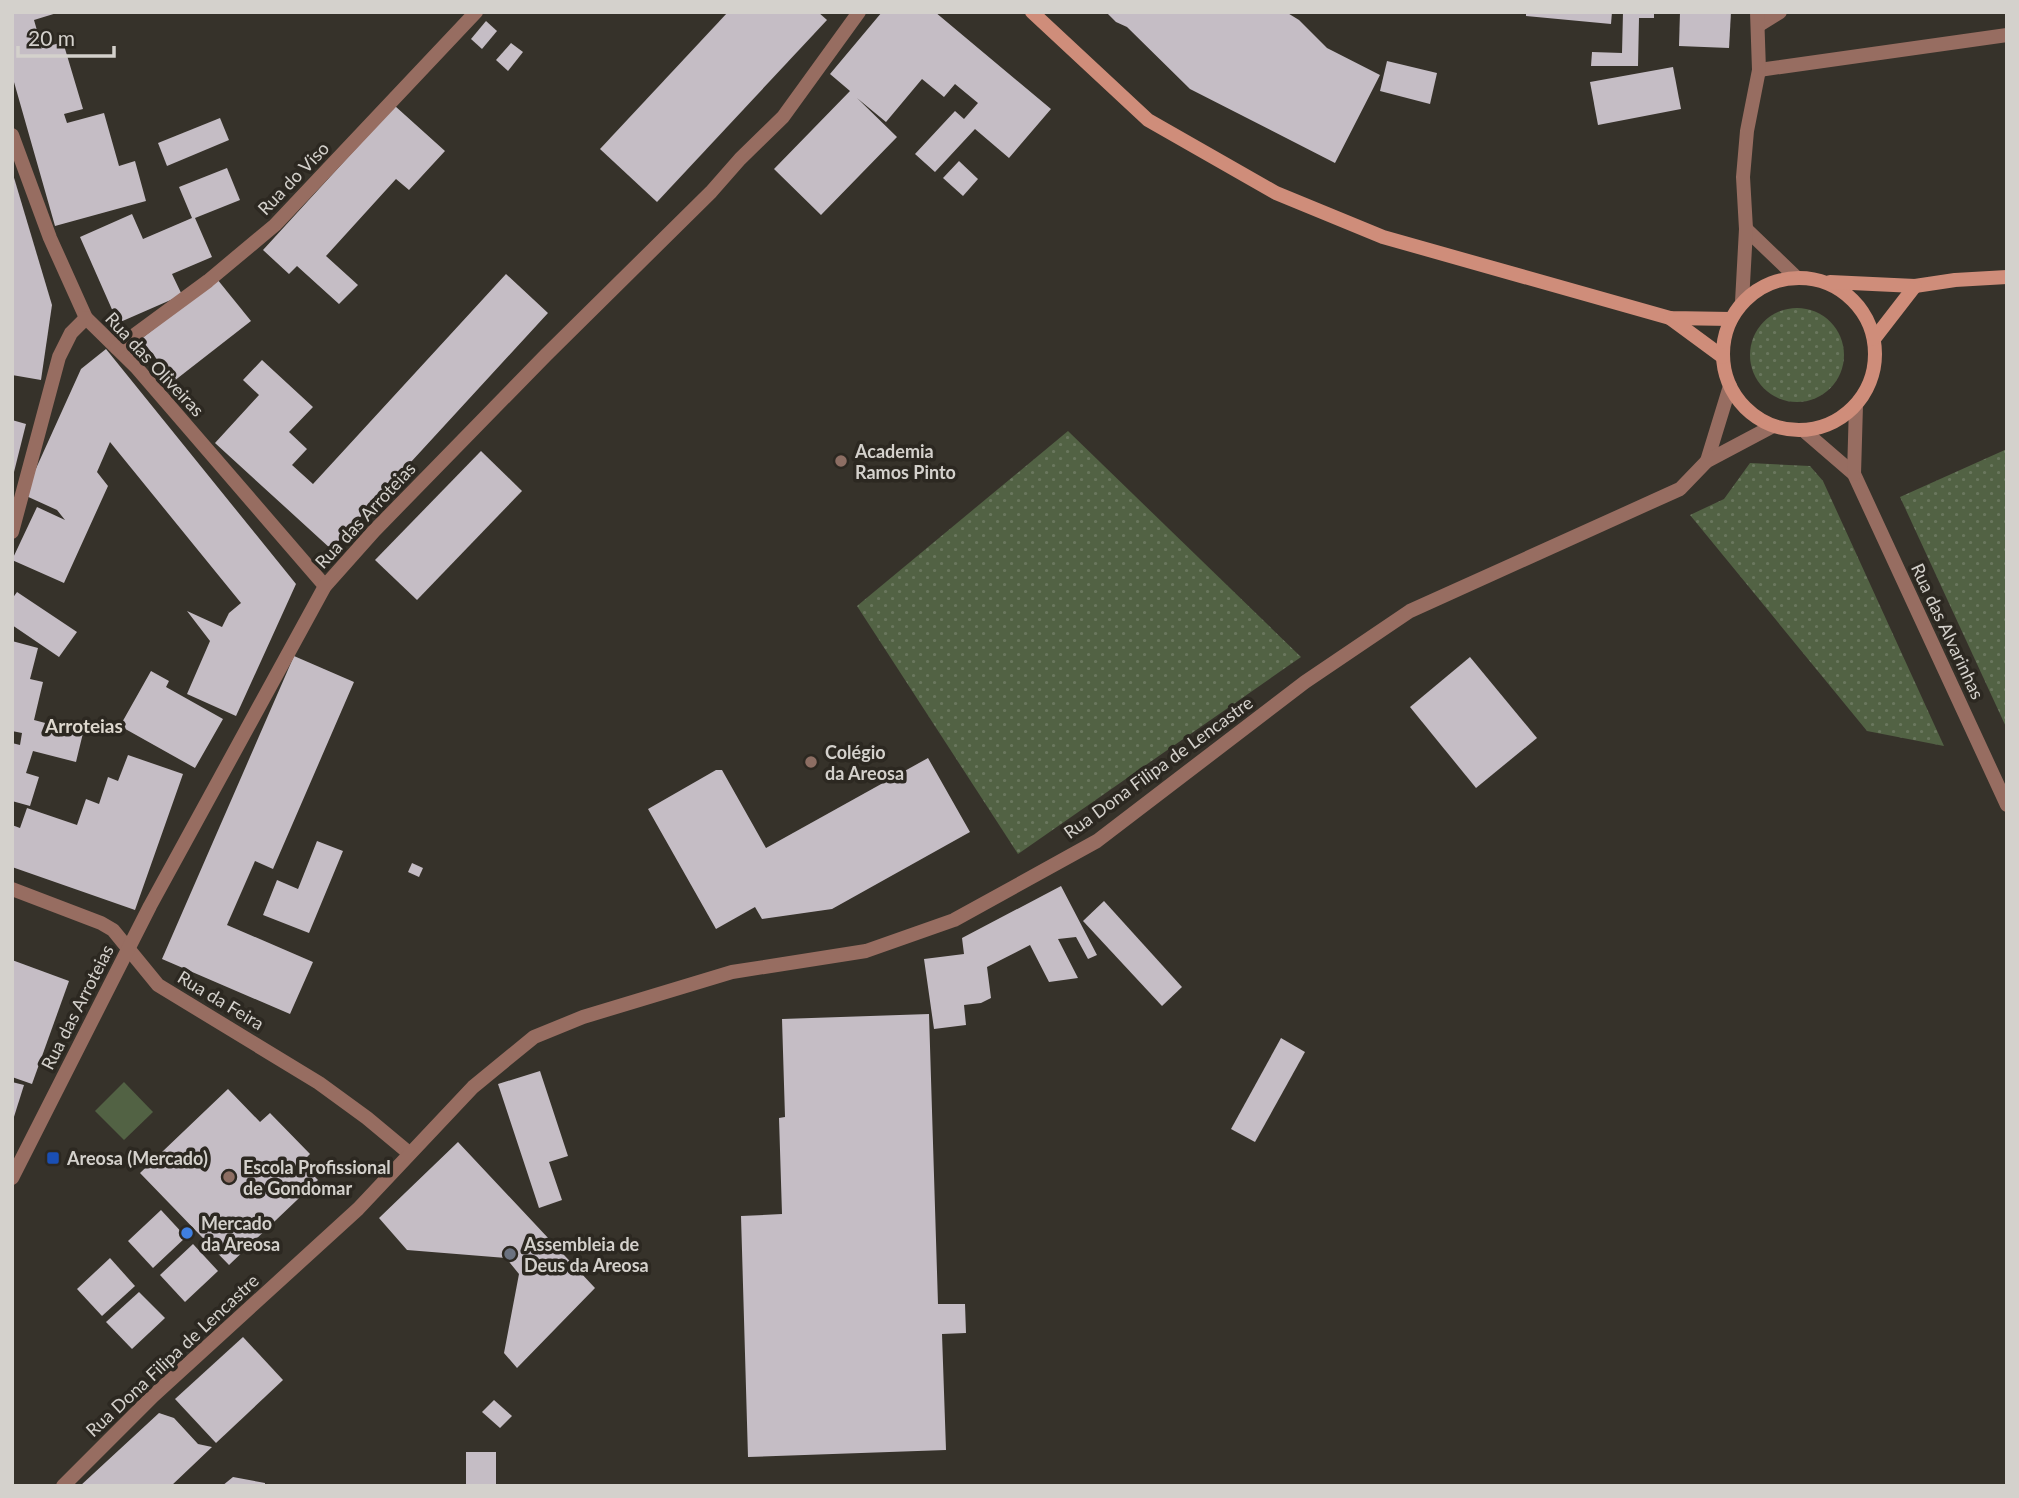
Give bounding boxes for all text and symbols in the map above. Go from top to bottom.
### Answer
scale bar [18,14,114,58]
text: 20 m [28,25,75,50]
street label: Rua do Viso [253,137,333,219]
street label: Rua das Oliveiras [101,307,209,421]
place label: Academia Ramos Pinto [854,440,956,483]
marker: Academia Ramos Pinto [833,453,849,469]
street label: Rua das Arroteias [310,457,420,573]
street label: Rua das Alvarinhas [1907,560,1989,703]
street label: Rua Dona Filipa de Lencastre [1059,691,1257,843]
district label: Arroteias [44,714,123,737]
place label: Colégio da Areosa [825,741,904,784]
marker: Colégio da Areosa [803,754,819,770]
street label: Rua das Arroteias [36,941,118,1073]
street label: Rua da Feira [174,966,268,1034]
place label: Areosa (Mercado) [66,1147,208,1169]
marker: Areosa (Mercado) [45,1150,61,1166]
place label: Escola Profissional de Gondomar [243,1156,391,1199]
marker: Escola Profissional de Gondomar [221,1169,237,1185]
place label: Mercado da Areosa [201,1212,280,1255]
marker: Mercado da Areosa [179,1225,195,1241]
place label: Assembleia de Deus da Areosa [523,1233,649,1276]
marker: Assembleia de Deus da Areosa [502,1246,518,1262]
street label: Rua Dona Filipa de Lencastre [81,1269,263,1441]

